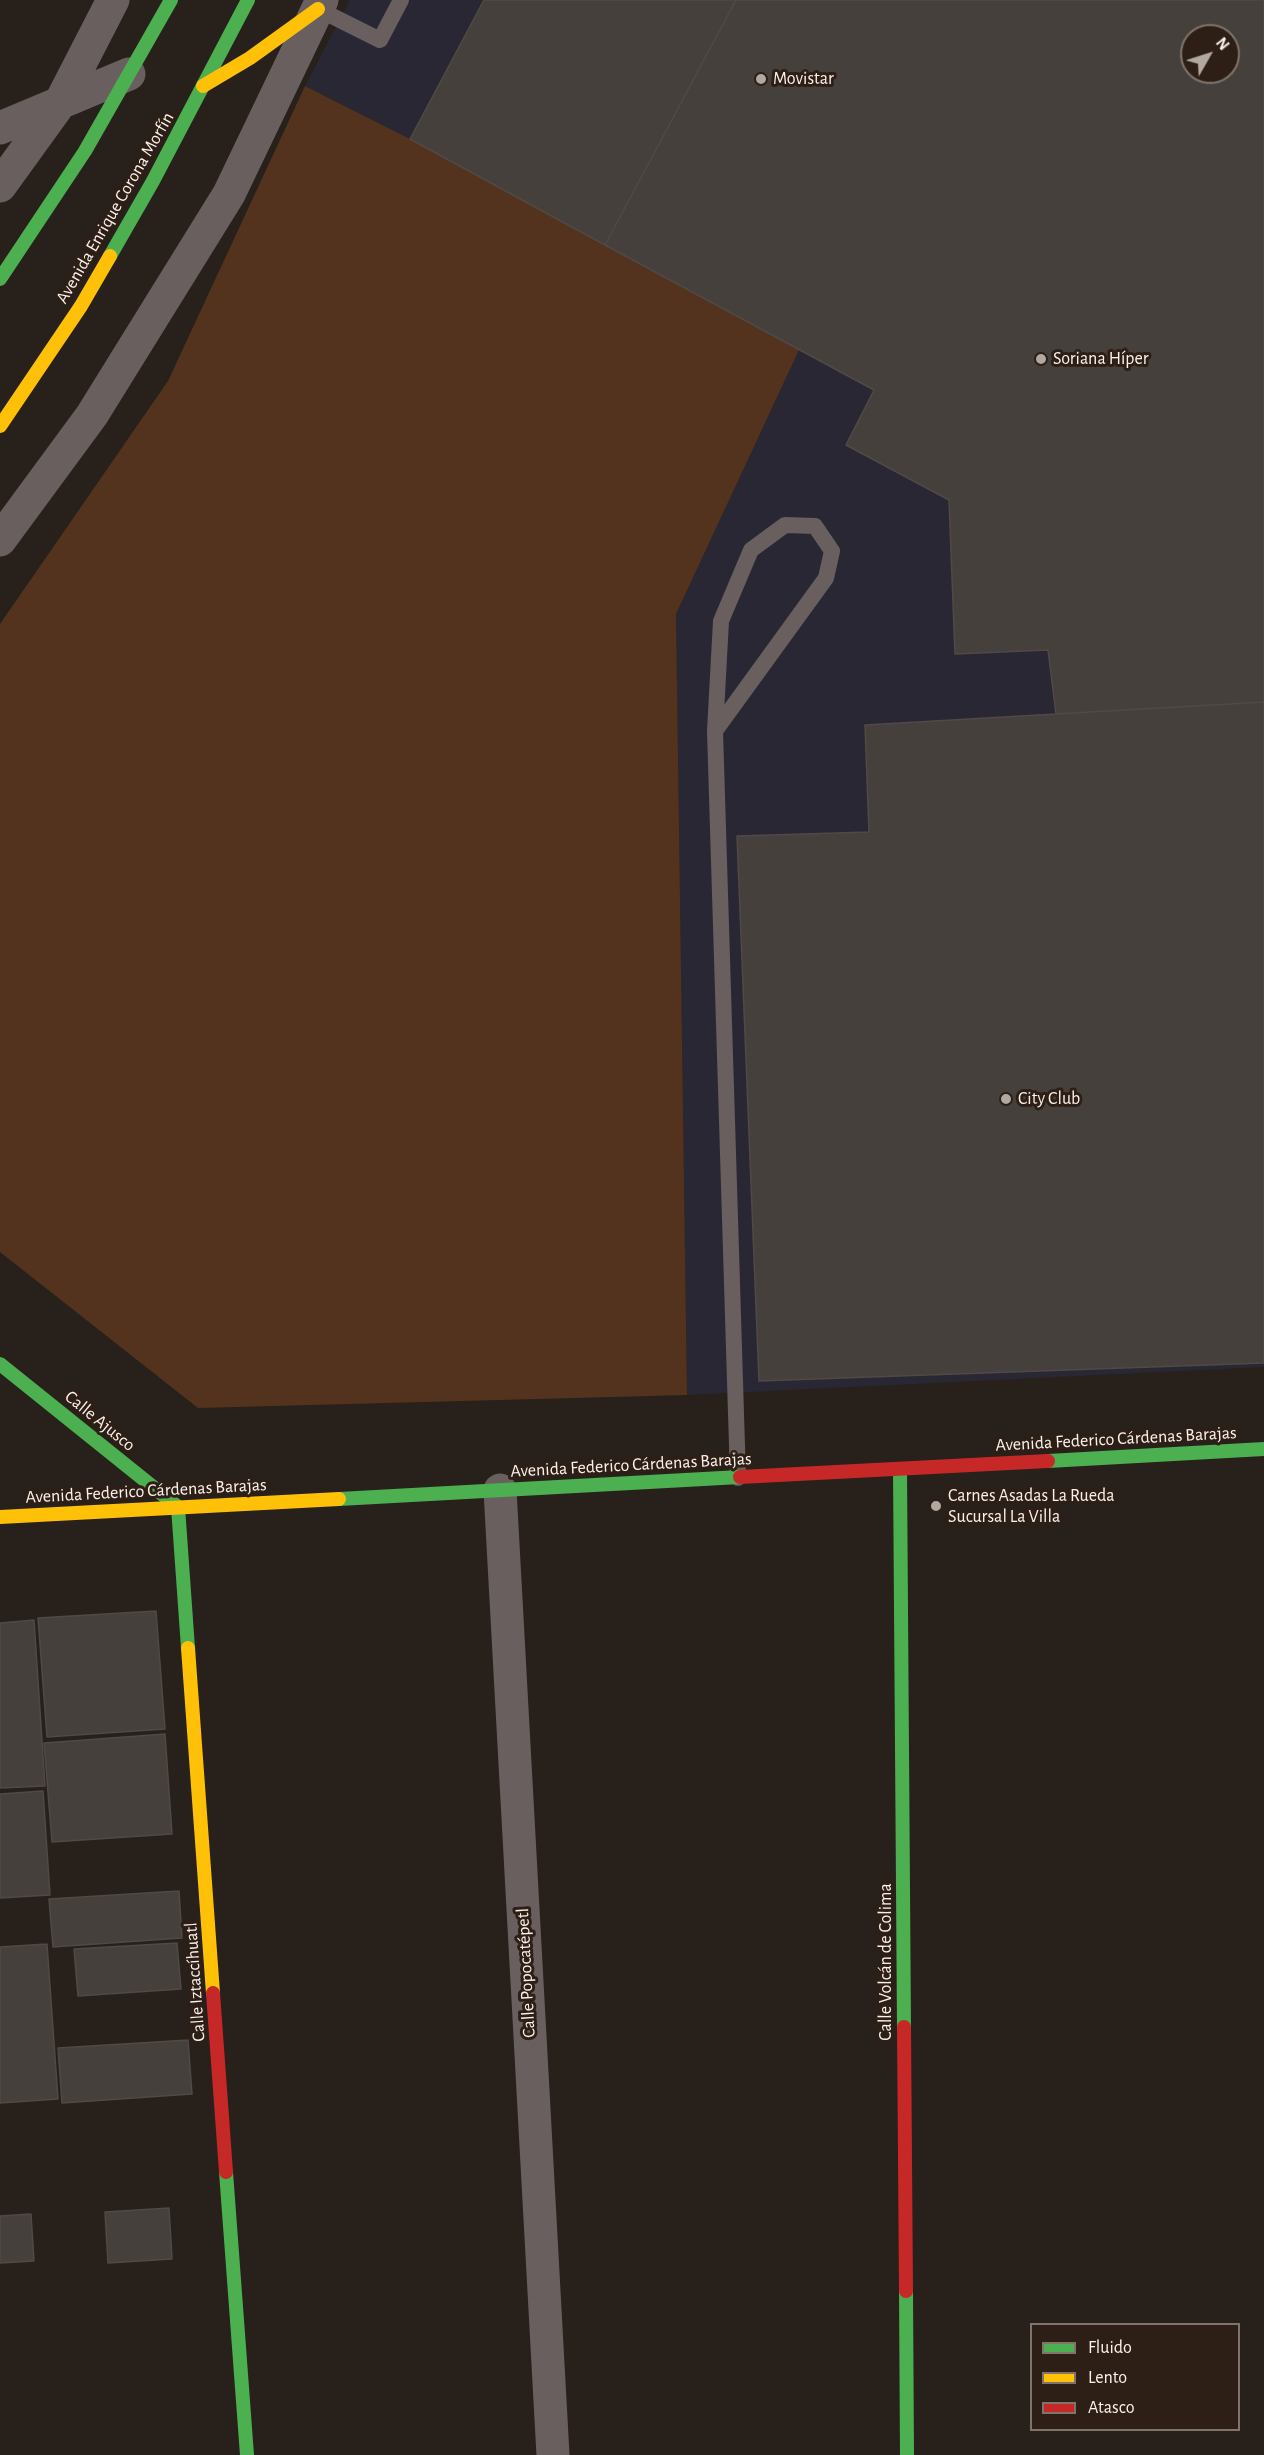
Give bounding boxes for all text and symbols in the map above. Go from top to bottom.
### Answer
north arrow [1180,24,1240,84]
text: N [1213,35,1232,53]
place label: Movistar [773,68,834,90]
marker: Movistar [754,72,768,86]
street label: Avenida Enrique Corona Morfín [51,108,179,308]
place label: Soriana Híper [1053,348,1149,370]
marker: Soriana Híper [1034,352,1048,366]
place label: City Club [1018,1088,1080,1110]
marker: City Club [999,1092,1013,1106]
street label: Calle Ajusco [60,1386,140,1456]
street label: Avenida Federico Cárdenas Barajas [995,1422,1237,1456]
street label: Avenida Federico Cárdenas Barajas [510,1448,752,1482]
street label: Avenida Federico Cárdenas Barajas [25,1474,267,1508]
place label: Carnes Asadas La Rueda Sucursal La Villa [948,1485,1115,1528]
marker: Carnes Asadas La Rueda Sucursal La Villa [929,1499,943,1513]
street label: Calle Volcán de Colima [875,1883,897,2041]
street label: Calle Popocatépetl [512,1908,540,2038]
street label: Calle Iztaccíhuatl [180,1922,210,2042]
legend [1030,2323,1240,2431]
text: Fluido [1088,2339,1132,2357]
text: Lento [1088,2369,1127,2387]
text: Atasco [1088,2399,1135,2417]

